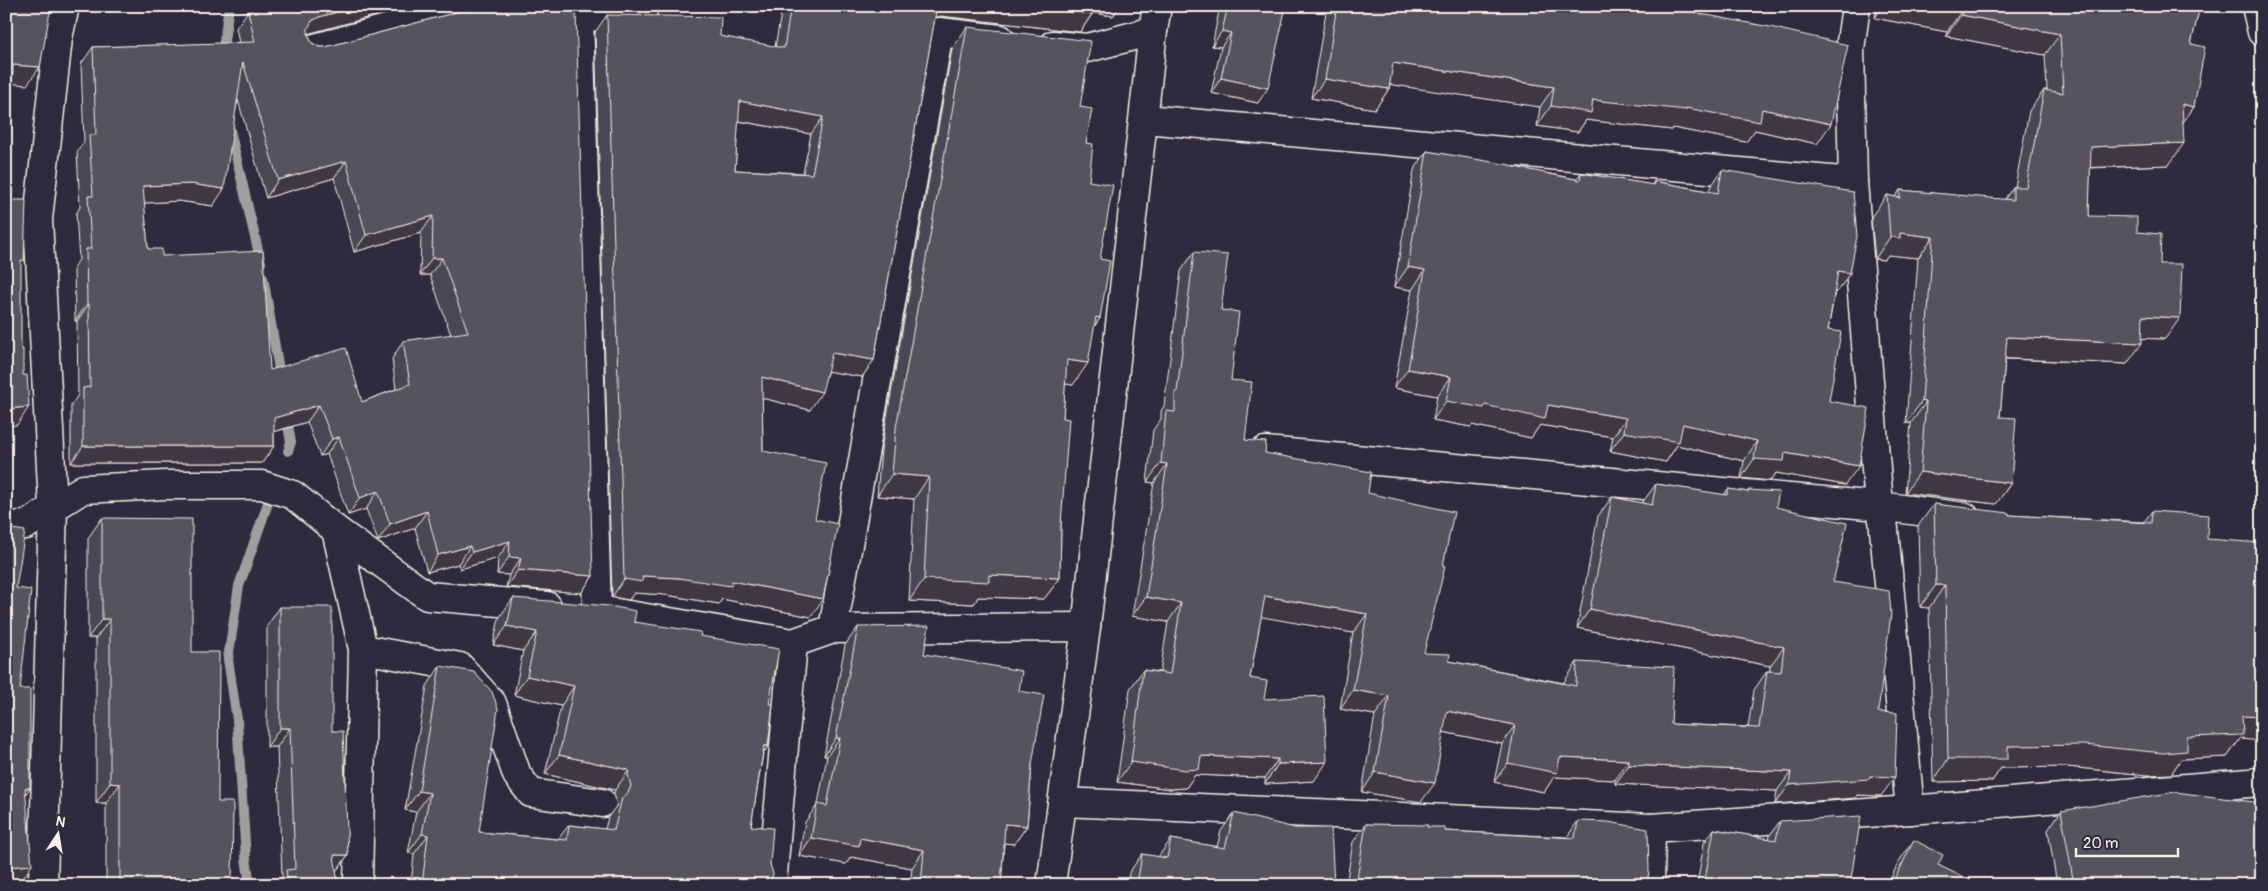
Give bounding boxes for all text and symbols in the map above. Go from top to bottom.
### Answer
north arrow [32,808,82,858]
text: N [54,812,67,831]
scale bar [2076,826,2178,858]
text: 20 m [2083,834,2118,853]

